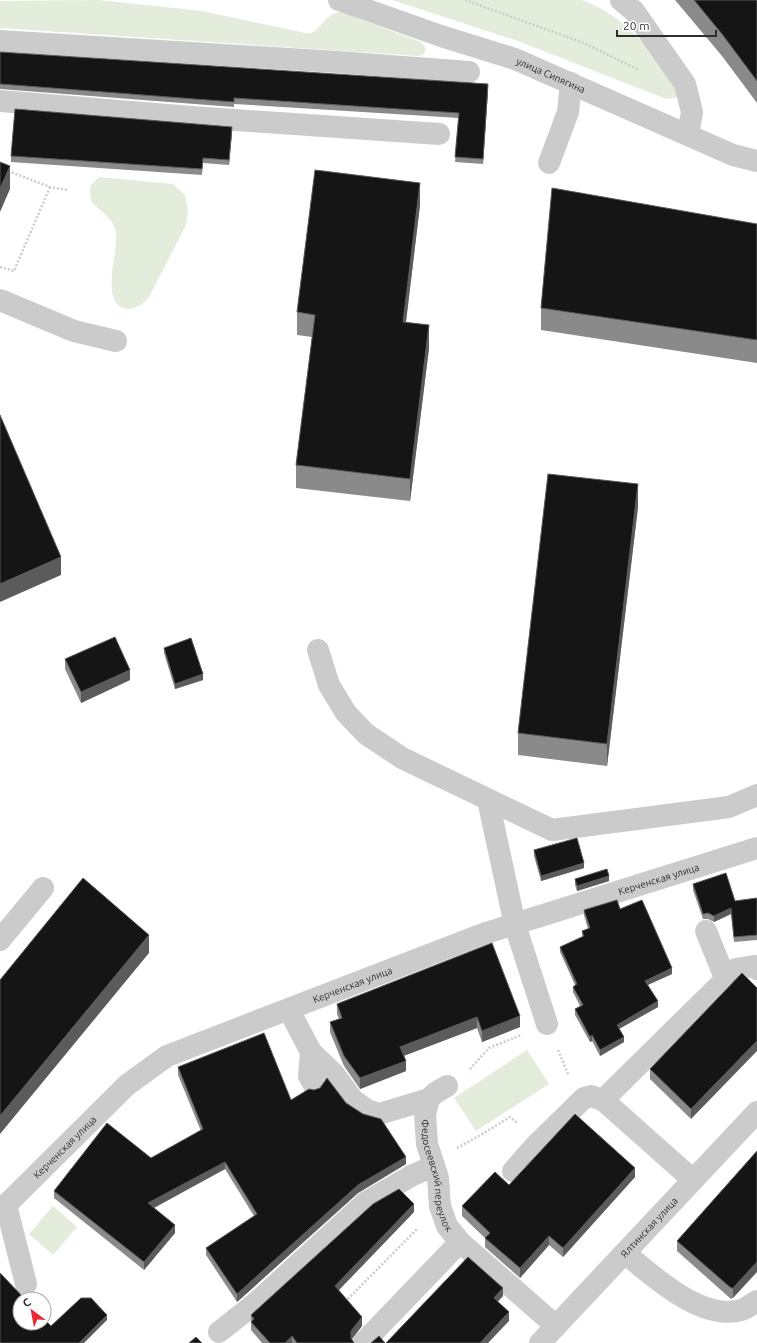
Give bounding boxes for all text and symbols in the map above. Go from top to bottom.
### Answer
scale bar [617,12,716,38]
text: 20 m [623,19,650,32]
street label: улица Сипягина [515,55,587,95]
street label: Керченская улица [617,861,700,897]
street label: Керченская улица [311,964,394,1005]
street label: Керченская улица [31,1113,98,1180]
street label: Федосеевский переулок [420,1119,455,1234]
street label: Ялтинская улица [618,1195,680,1259]
north arrow [12,1291,52,1331]
text: С [21,1296,33,1309]

